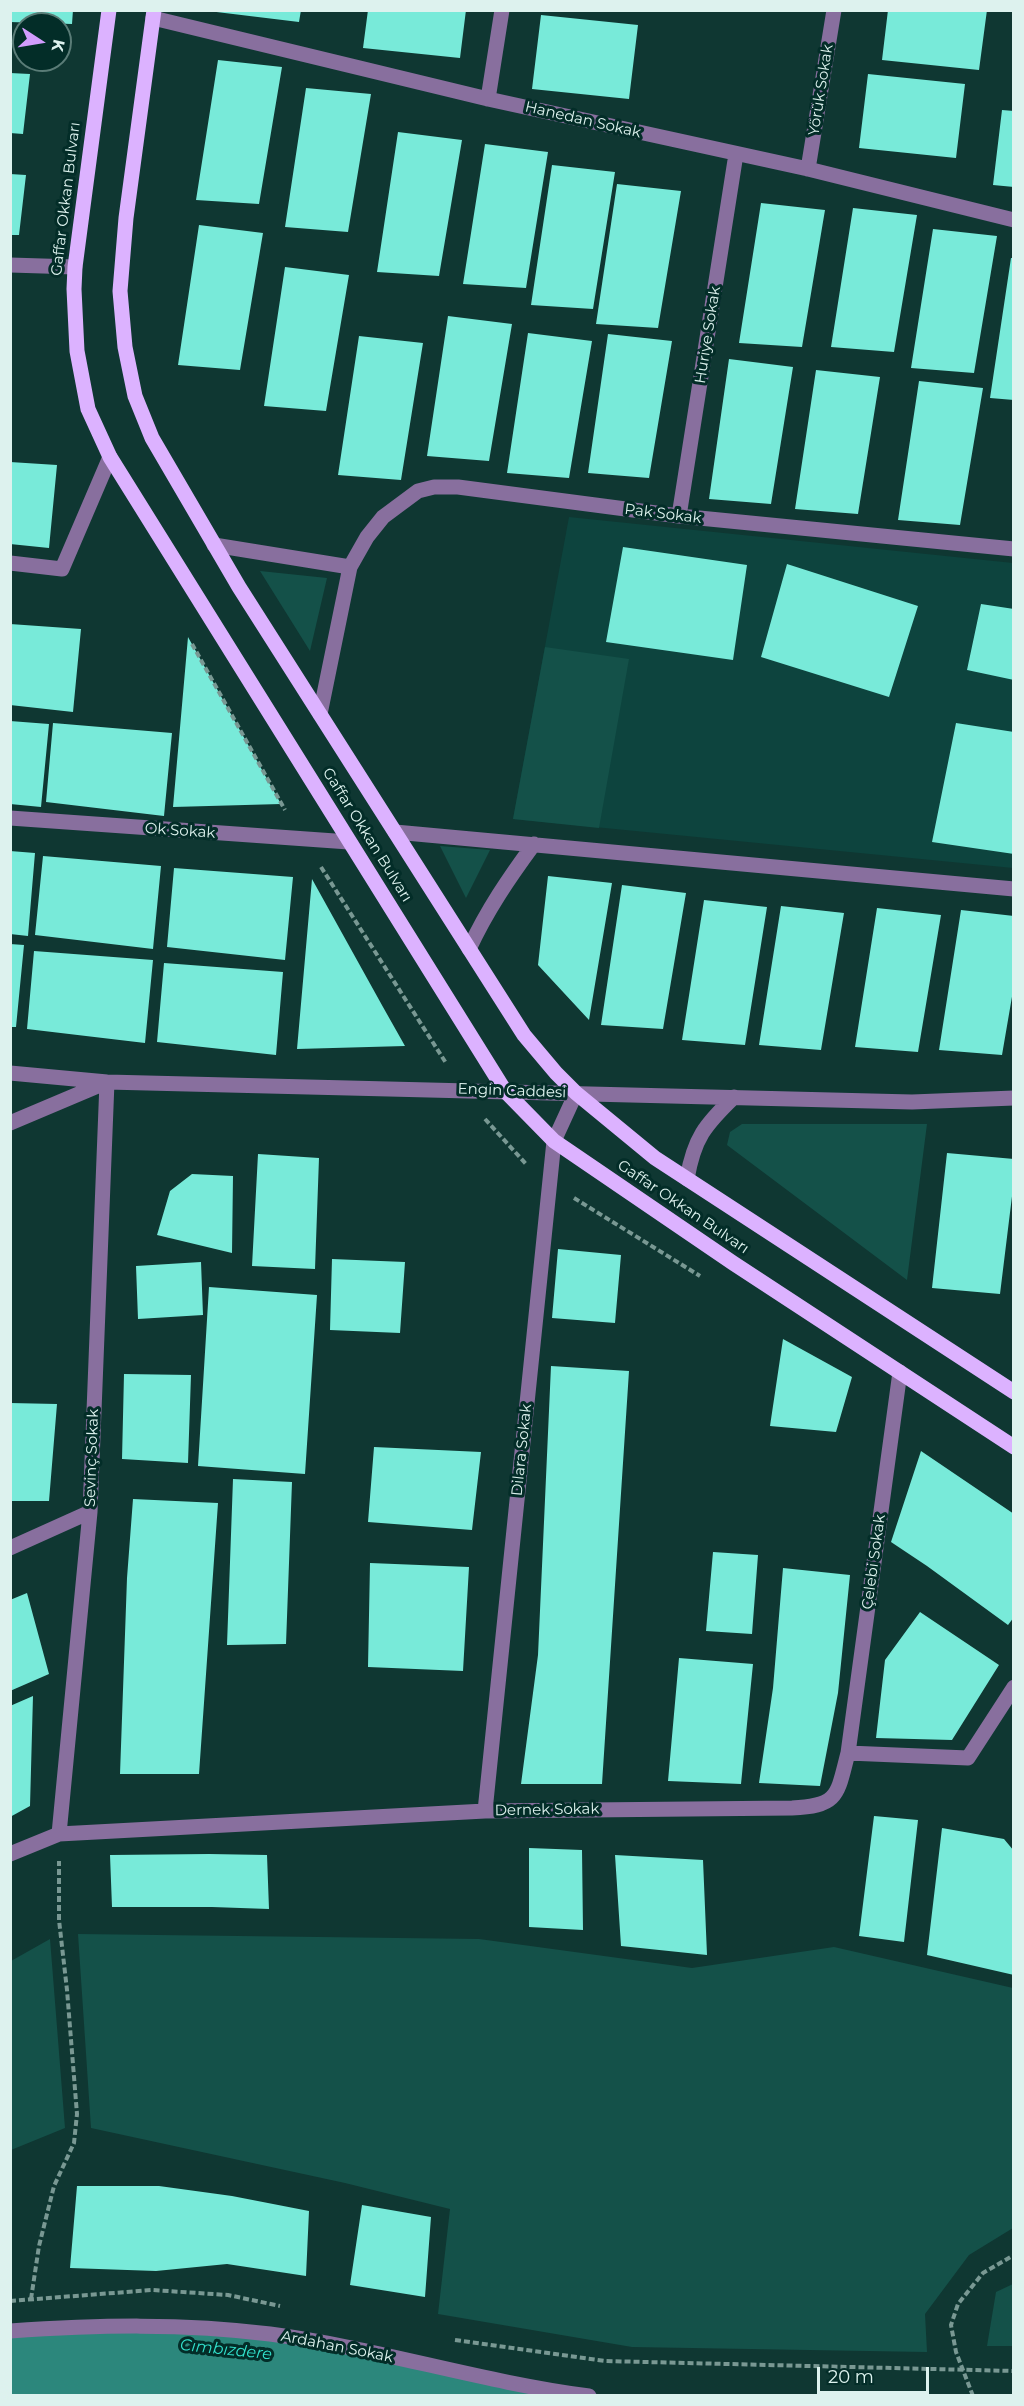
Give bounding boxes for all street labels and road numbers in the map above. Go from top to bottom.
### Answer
street label: Yörük Sokak [805,43,837,137]
street label: Hanedan Sokak [523,98,643,142]
street label: Gaffar Okkan Bulvarı [48,121,84,277]
street label: Huriye Sokak [691,285,725,385]
street label: Pak Sokak [623,500,703,528]
street label: Gaffar Okkan Bulvarı [318,765,416,905]
street label: Ok Sokak [144,820,216,842]
street label: Engin Caddesi [457,1080,567,1102]
street label: Gaffar Okkan Bulvarı [614,1156,752,1258]
street label: Dilara Sokak [508,1403,536,1497]
street label: Sevinç Sokak [81,1409,103,1507]
street label: Çelebi Sokak [858,1513,890,1611]
street label: Dernek Sokak [494,1800,600,1820]
street label: Ardahan Sokak [279,2327,395,2367]

